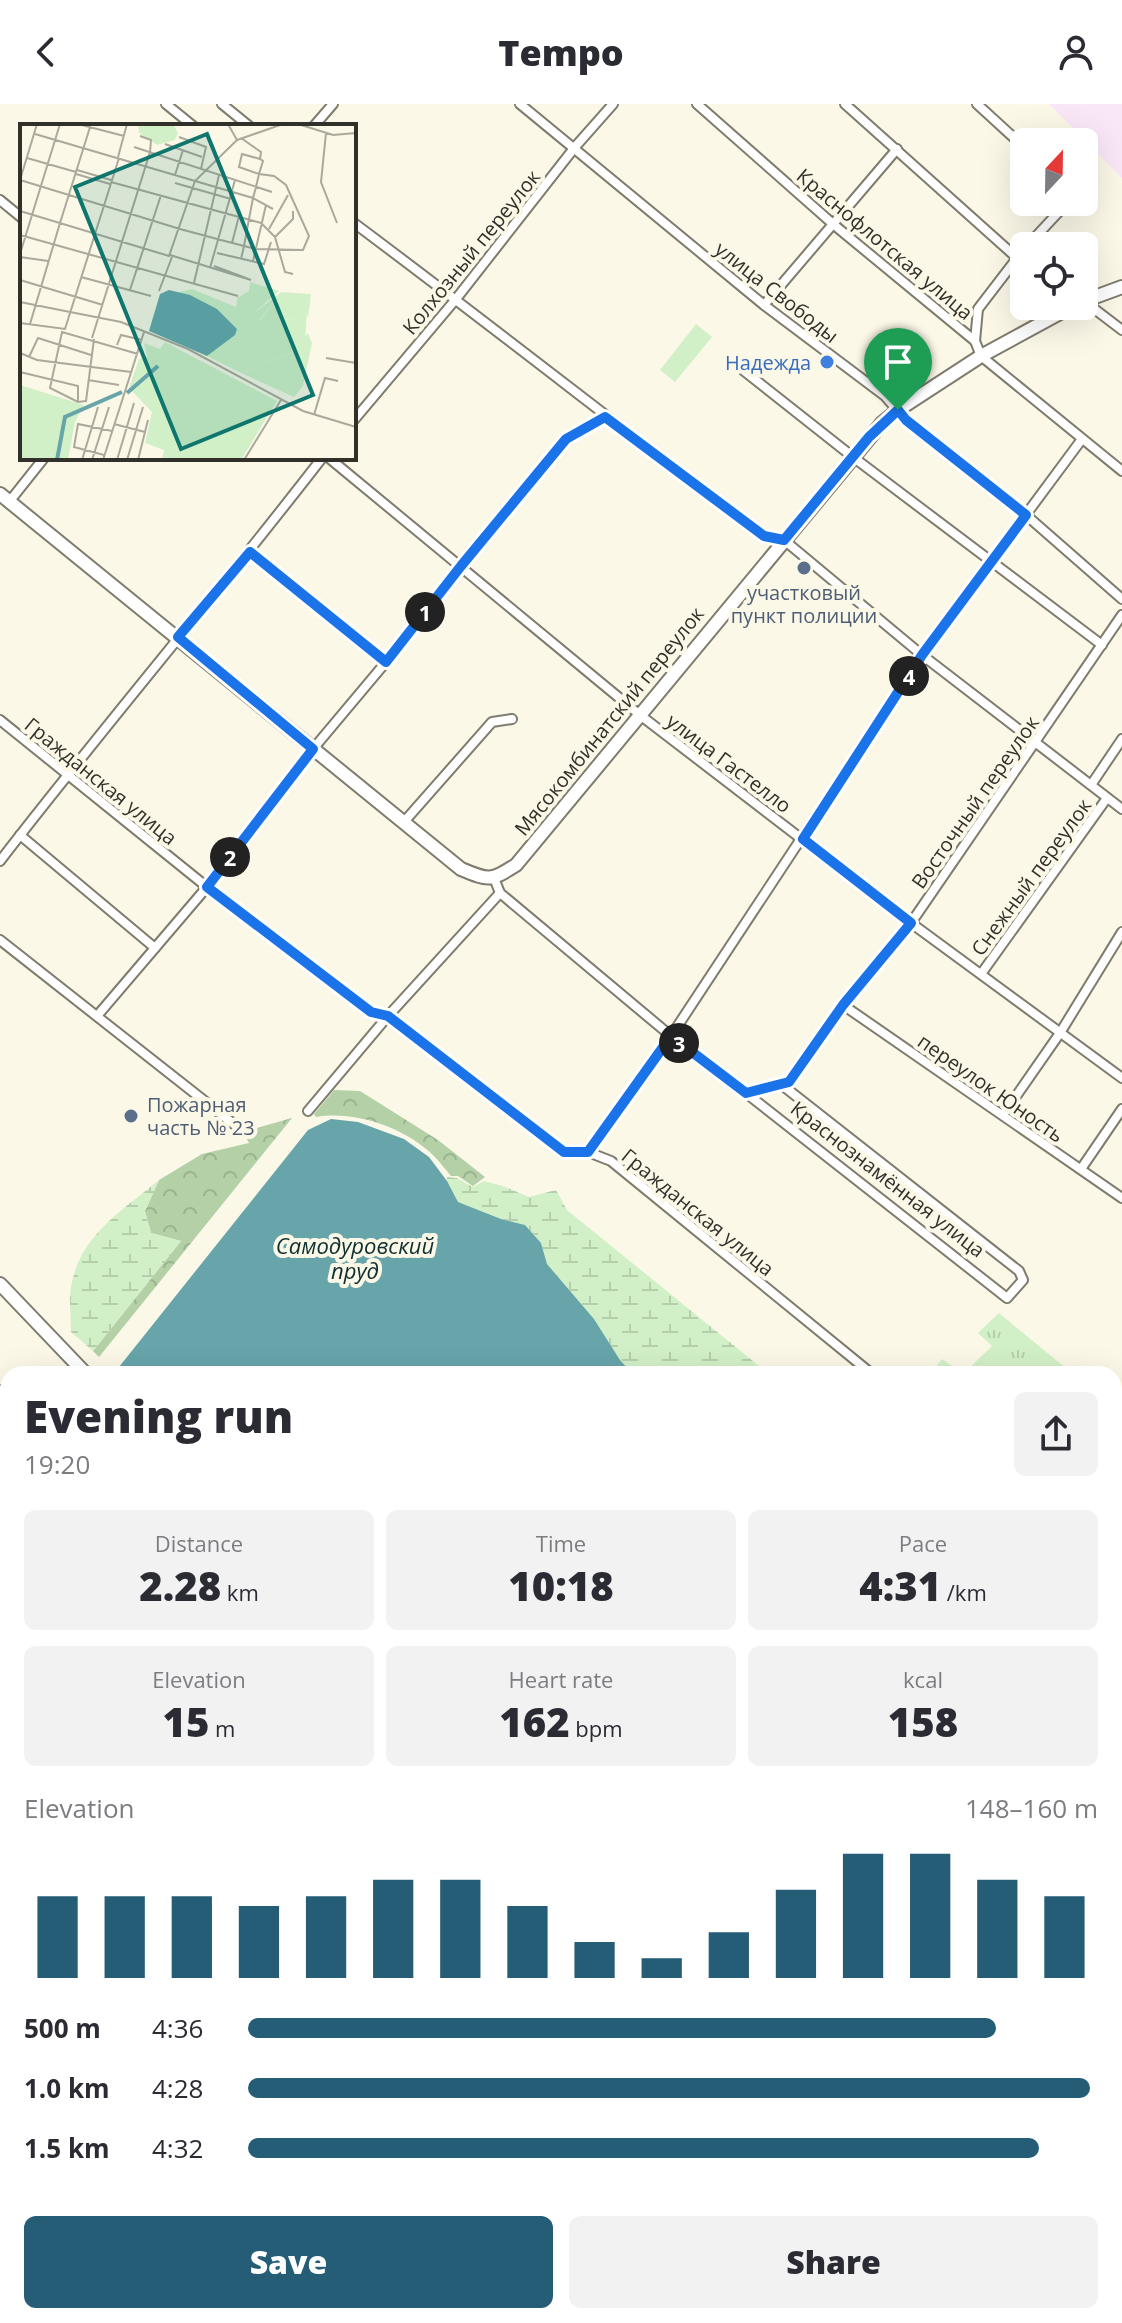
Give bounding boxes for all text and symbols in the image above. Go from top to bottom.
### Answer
text: Tempo [498,28,624,77]
icon: back [24,30,68,74]
icon: person [1054,30,1098,74]
inset map [20,124,356,460]
north arrow [1010,128,1098,216]
map controls [1010,128,1098,320]
street label: Краснофлотская улица [791,162,979,326]
street label: Колхозный переулок [396,163,546,340]
button: locate [1010,232,1098,320]
street label: улица Свободы [710,235,844,349]
pin [864,328,932,410]
icon: arrive [876,340,920,384]
place label: Надежда [725,349,811,376]
marker: Надежда [818,353,836,371]
marker: участковый пункт полиции [795,559,813,577]
place label: участковый пункт полиции [731,579,877,629]
pin: 1 [405,592,445,632]
text: 1 [419,597,431,627]
street label: Мясокомбинатский переулок [508,600,710,841]
pin: 4 [889,656,929,696]
text: 4 [903,661,915,691]
street label: улица Гастелло [661,707,797,819]
street label: Восточный переулок [905,710,1045,894]
street label: Гражданская улица [19,711,183,851]
street label: Снежный переулок [965,792,1098,961]
pin: 2 [210,837,250,877]
text: 2 [224,842,236,872]
pin: 3 [659,1023,699,1063]
street label: переулок Юность [913,1027,1069,1149]
text: 3 [673,1028,685,1058]
place label: Пожарная часть № 23 [147,1091,255,1141]
street label: Краснознамённая улица [785,1095,991,1263]
marker: Пожарная часть № 23 [122,1107,140,1125]
street label: Гражданская улица [616,1142,780,1282]
water label: Самодуровский пруд [276,1230,434,1285]
text: Evening run [24,1386,293,1446]
button: share [1014,1392,1098,1476]
text: 19:20 [24,1446,90,1482]
text: Distance [155,1528,243,1558]
text: Time [536,1528,586,1558]
text: Pace [899,1528,947,1558]
text: 2.28 [139,1558,221,1613]
text: 10:18 [508,1558,614,1613]
text: 4:31 [859,1558,941,1613]
text: km [221,1577,259,1607]
text: /km [941,1577,987,1607]
text: Elevation [152,1664,246,1694]
text: Heart rate [509,1664,613,1694]
text: kcal [903,1664,943,1694]
text: 15 [163,1694,209,1749]
text: 162 [499,1694,570,1749]
text: 158 [888,1694,958,1749]
text: m [209,1713,235,1743]
text: bpm [570,1713,623,1743]
text: Elevation [24,1790,134,1826]
text: 148–160 m [965,1790,1098,1826]
text: 500 m [24,2010,101,2046]
text: 4:36 [152,2010,203,2046]
text: 1.0 km [24,2070,110,2106]
text: 4:28 [152,2070,203,2106]
text: 1.5 km [24,2130,110,2166]
text: 4:32 [152,2130,203,2166]
button: Save [24,2216,553,2308]
button: Share [569,2216,1098,2308]

